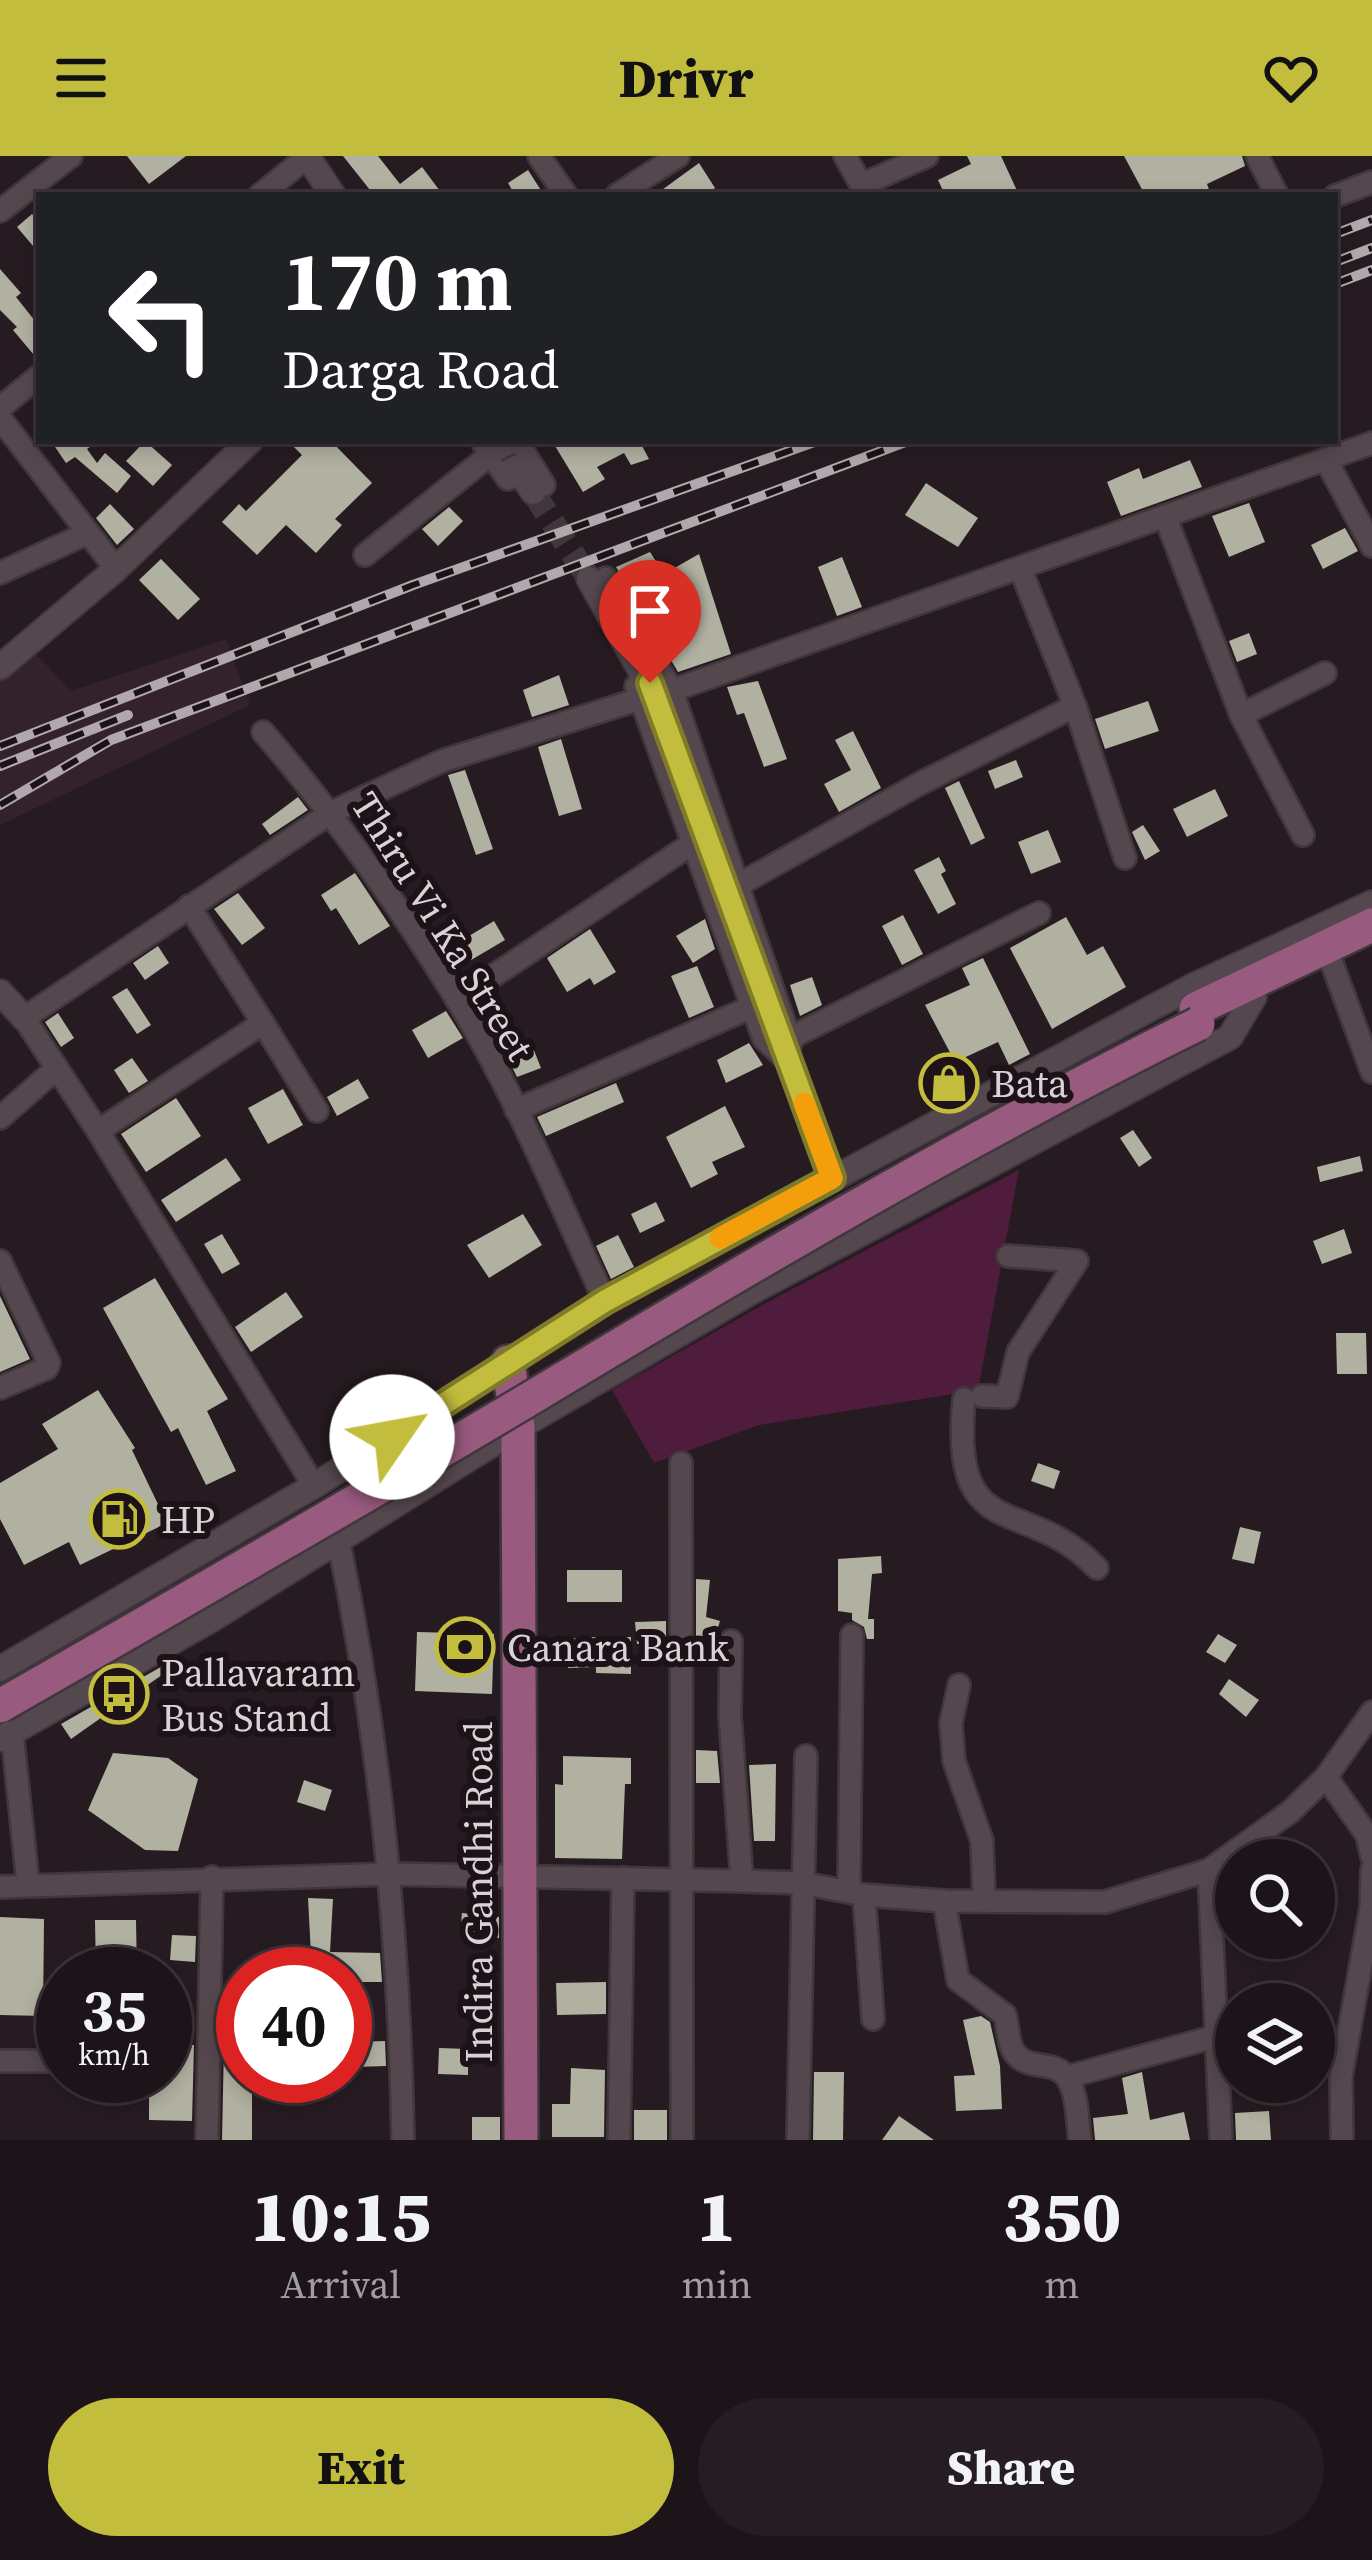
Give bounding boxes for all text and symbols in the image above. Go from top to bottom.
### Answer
text: Drivr [619,41,753,115]
icon: menu [48,45,114,111]
icon: heart [1258,45,1324,111]
text: 170 m [282,223,513,338]
icon: left [84,240,240,396]
text: Darga Road [282,332,559,406]
pin [599,560,701,683]
icon: arrive [617,578,683,644]
street label: Thiru Vi Ka Street [339,782,547,1071]
shop icon: Bata [918,1052,980,1114]
place label: Bata [991,1057,1068,1110]
position arrow [329,1374,455,1500]
fuel station icon: HP [88,1488,150,1550]
place label: HP [161,1493,215,1546]
bank icon: Canara Bank [434,1616,496,1678]
place label: Canara Bank [507,1621,729,1674]
place label: Pallavaram Bus Stand [161,1646,355,1744]
bus stop icon: Pallavaram Bus Stand [88,1663,150,1725]
street label: Indira Gandhi Road [452,1721,505,2063]
map controls [1215,1839,1335,2103]
button: search [1215,1839,1335,1959]
speed limit sign: 40 [216,1947,372,2103]
text: 35 [81,1969,147,2051]
button: layers [1215,1983,1335,2103]
text: km/h [78,2034,150,2075]
text: 10:15 [251,2166,431,2265]
text: 1 [697,2166,736,2265]
text: 350 [1002,2166,1121,2265]
text: Arrival [280,2258,401,2311]
text: min [681,2258,752,2311]
text: m [1044,2258,1079,2311]
button: Exit [48,2398,674,2536]
button: Share [698,2398,1324,2536]

